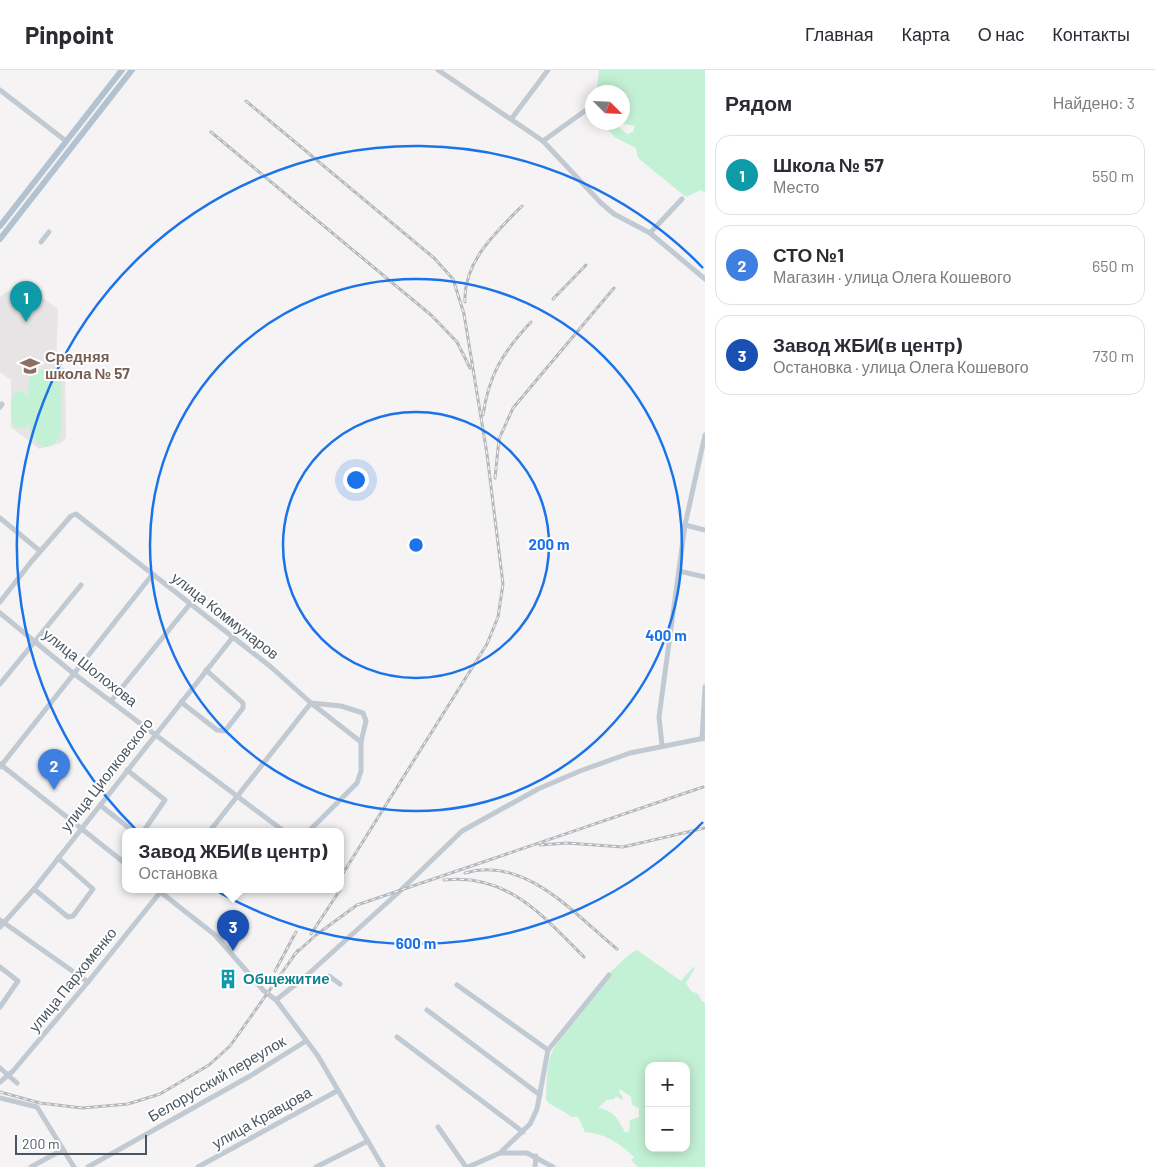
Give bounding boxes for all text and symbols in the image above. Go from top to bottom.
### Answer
text: Pinpoint [25,20,114,49]
text: Главная [805,23,874,45]
text: Карта [902,23,950,45]
text: О нас [978,23,1024,45]
text: Контакты [1052,23,1130,45]
north arrow [585,85,630,130]
text: Рядом [725,90,792,115]
text: Найдено: 3 [1053,93,1135,112]
text: Школа № 57 [773,153,884,176]
text: 1 [739,166,745,185]
text: 550 m [1092,166,1134,185]
text: Место [773,177,819,196]
text: СТО №1 [773,243,844,266]
text: 2 [738,256,746,275]
text: 650 m [1092,256,1134,275]
text: Магазин · улица Олега Кошевого [773,267,1011,286]
pin: 1 [10,281,42,322]
text: Завод ЖБИ(в центр) [773,333,962,356]
text: 3 [738,346,746,365]
text: 730 m [1093,346,1134,365]
place label: Средняя школа № 57 [45,347,130,382]
school or university icon: Средняя школа № 57 [19,355,41,377]
text: Остановка · улица Олега Кошевого [773,357,1029,376]
your location [343,467,369,493]
text: 200 m [528,535,570,553]
centre of rings [407,536,425,554]
street label: улица Коммунаров [169,568,283,663]
street label: улица Шолохова [40,625,142,710]
text: 400 m [645,626,687,644]
street label: улица Циолковского [56,714,156,835]
pin: 2 [38,749,70,790]
popup [122,828,344,893]
text: Завод ЖБИ(в центр) [139,839,327,862]
text: Остановка [139,863,218,882]
pin: 3 [217,910,249,951]
street label: улица Пархоменко [25,923,120,1035]
text: 600 m [396,934,436,952]
building icon: Общежитие [217,968,239,990]
place label: Общежитие [243,969,330,987]
street label: Белорусский переулок [145,1031,289,1125]
map controls [645,1062,690,1152]
button: + [645,1062,690,1107]
street label: улица Кравцова [209,1082,315,1152]
button: − [645,1107,690,1152]
scale bar [15,1132,148,1155]
text: 200 m [22,1135,60,1152]

